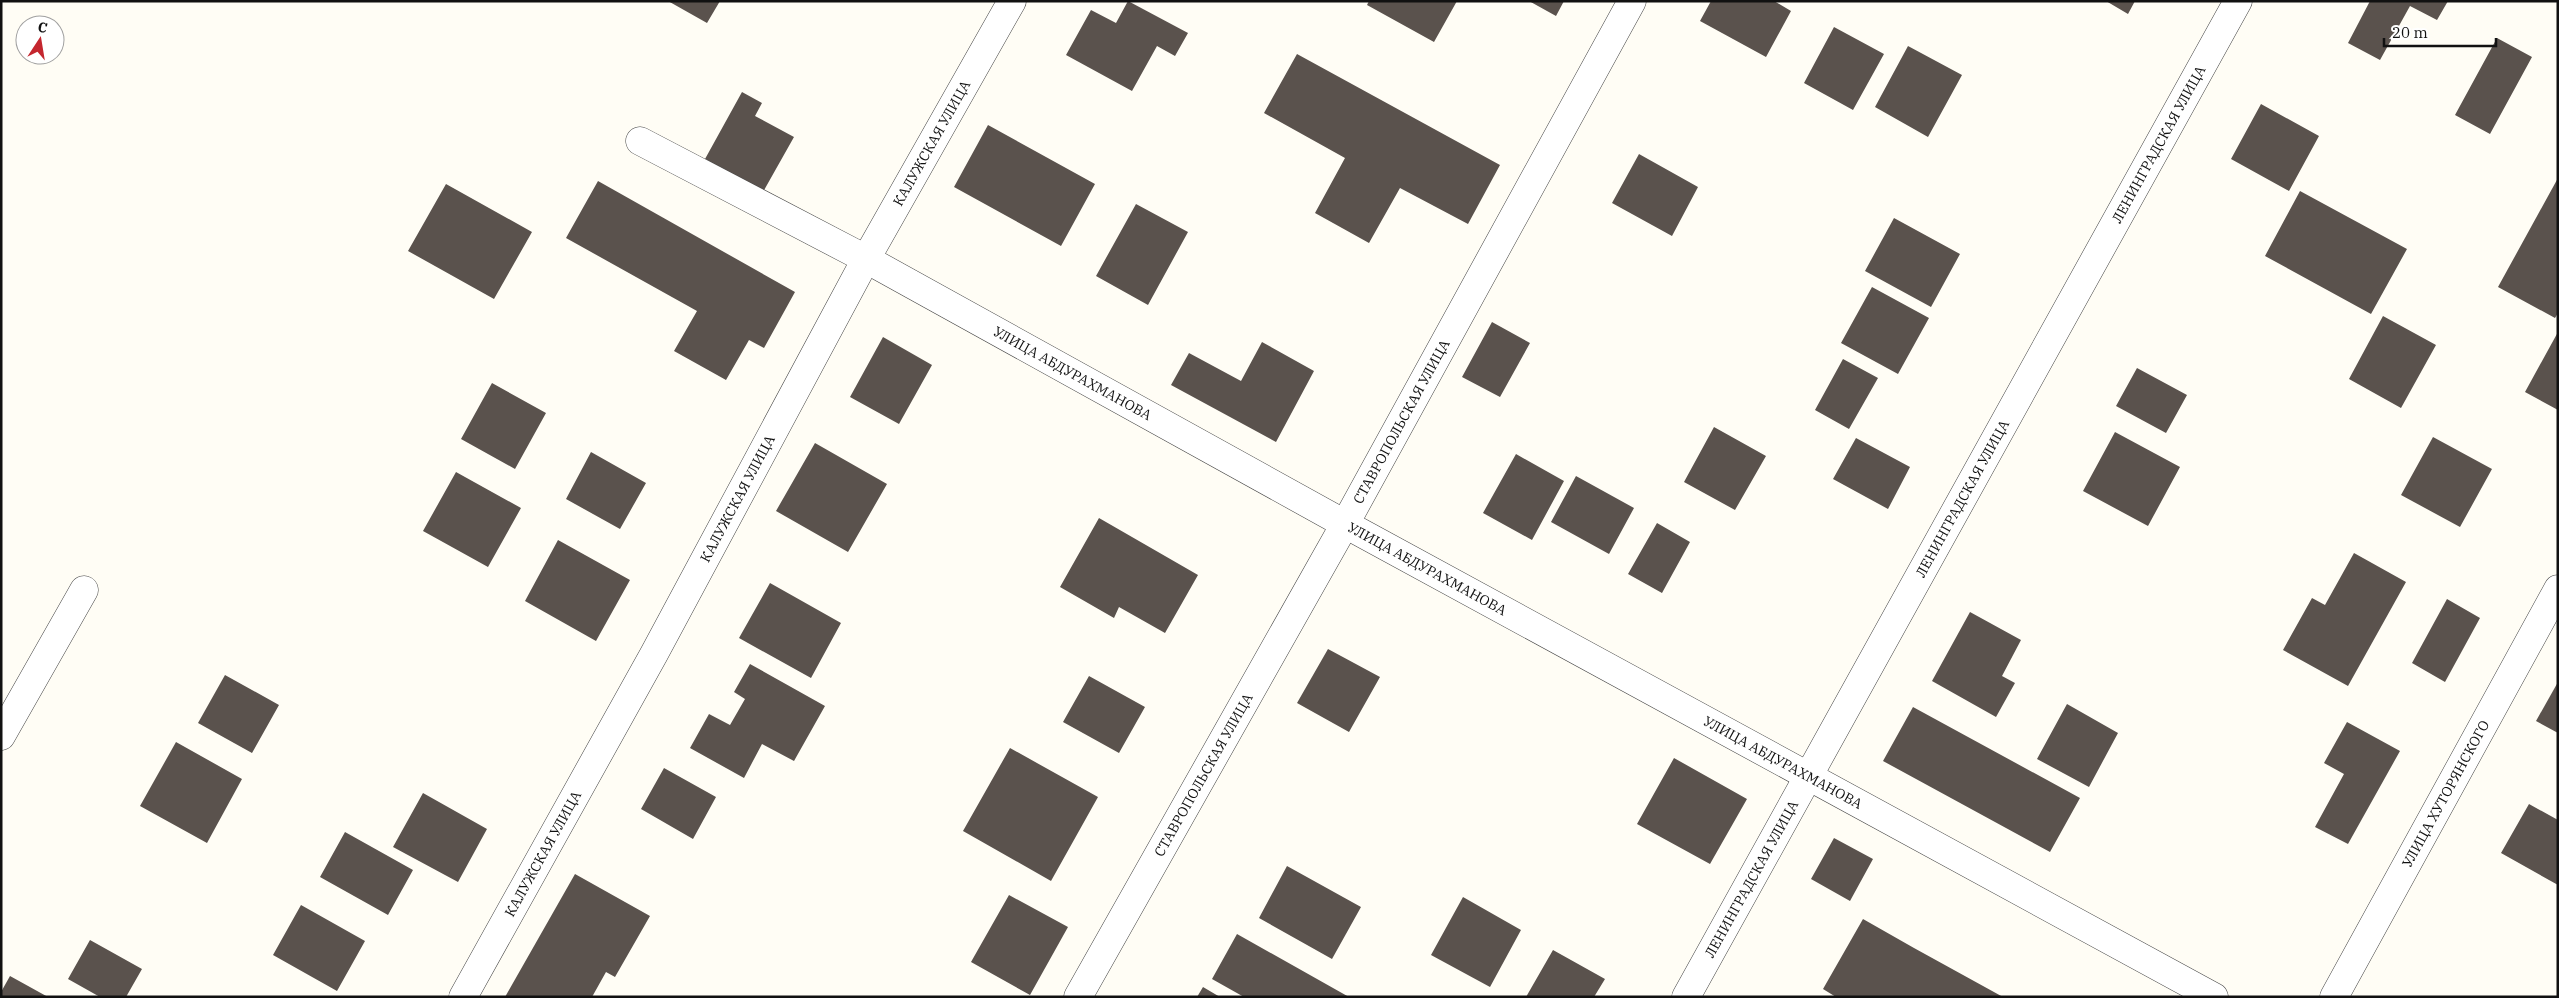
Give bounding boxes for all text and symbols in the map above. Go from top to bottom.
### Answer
north arrow [15,15,65,65]
scale bar [2384,15,2496,47]
text: С [36,18,49,37]
text: 20 m [2392,23,2428,42]
street label: ЛЕНИНГРАДСКАЯ УЛИЦА [2108,62,2210,226]
street label: КАЛУЖСКАЯ УЛИЦА [889,77,974,209]
street label: УЛИЦА АБДУРАХМАНОВА [990,322,1155,424]
street label: СТАВРОПОЛЬСКАЯ УЛИЦА [1349,336,1454,507]
street label: ЛЕНИНГРАДСКАЯ УЛИЦА [1911,416,2013,580]
street label: КАЛУЖСКАЯ УЛИЦА [696,432,779,565]
street label: УЛИЦА АБДУРАХМАНОВА [1345,518,1510,619]
street label: СТАВРОПОЛЬСКАЯ УЛИЦА [1150,690,1257,860]
street label: УЛИЦА АБДУРАХМАНОВА [1700,712,1866,813]
street label: УЛИЦА ХУТОРЯНСКОГО [2398,717,2493,870]
street label: КАЛУЖСКАЯ УЛИЦА [500,787,585,920]
street label: ЛЕНИНГРАДСКАЯ УЛИЦА [1701,797,1802,961]

